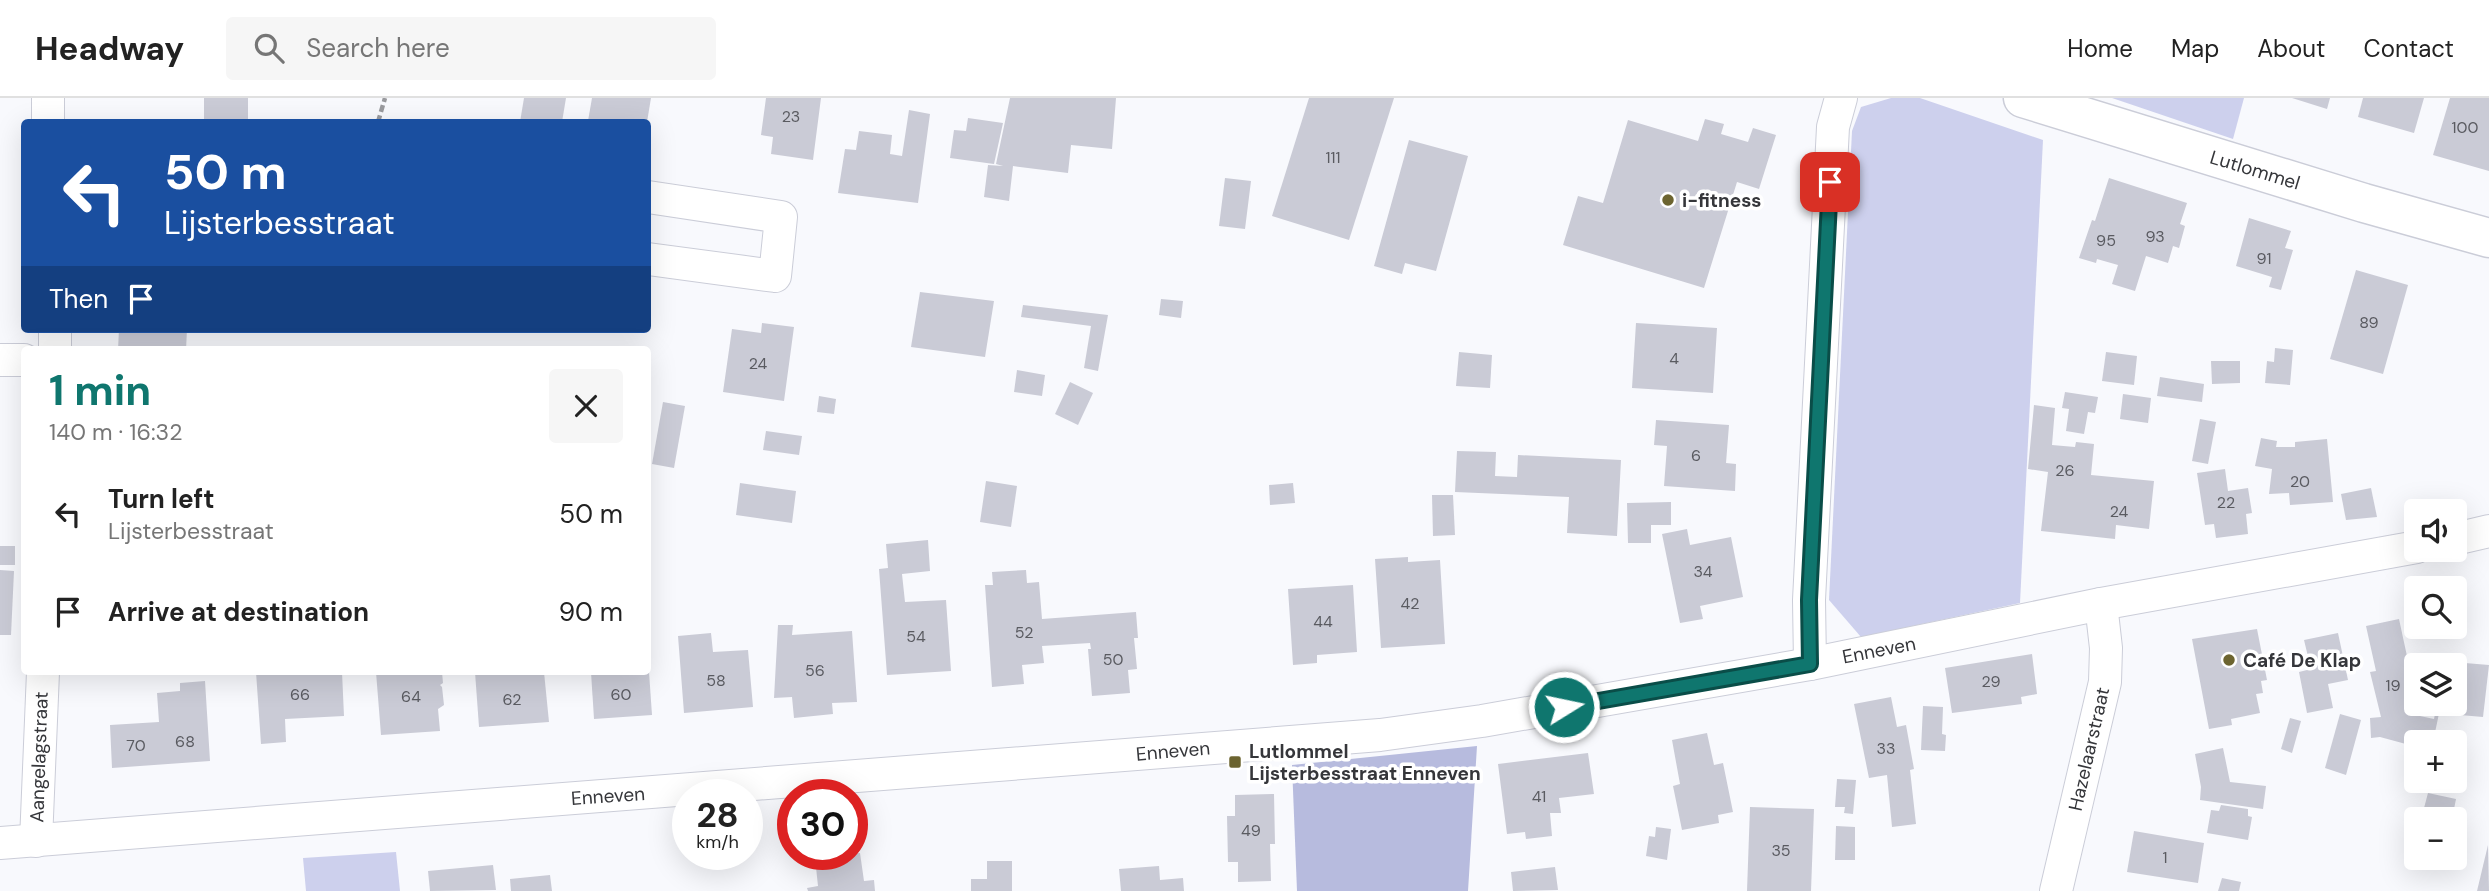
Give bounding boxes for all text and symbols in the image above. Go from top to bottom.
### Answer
search box [226,17,716,80]
text: Headway [35,27,184,70]
icon: search [250,29,288,67]
text: Search here [306,31,450,65]
text: Home [2067,33,2133,64]
text: Map [2171,33,2219,64]
text: About [2257,33,2326,64]
text: Contact [2364,33,2454,64]
house number: 23 [782,106,800,127]
house number: 100 [2452,117,2478,138]
text: 50 m [164,140,287,204]
street label: Lutlommel [2207,144,2303,196]
icon: left [49,147,140,238]
house number: 111 [1326,147,1340,168]
pin [1800,152,1860,212]
icon: arrive [1811,163,1849,201]
place label: i-fitness [1682,188,1761,213]
marker: i-fitness [1660,192,1676,208]
text: Lijsterbesstraat [164,202,395,244]
house number: 93 [2145,226,2165,247]
house number: 95 [2096,230,2116,251]
house number: 91 [2257,248,2271,269]
icon: arrive [122,280,160,318]
text: Then [49,282,108,316]
house number: 89 [2359,312,2379,333]
house number: 4 [1669,348,1679,369]
house number: 24 [749,353,768,374]
text: 1 min [49,363,151,418]
button: close [549,369,623,443]
text: 140 m · 16:32 [49,417,182,447]
house number: 6 [1691,445,1701,466]
house number: 26 [2055,460,2075,481]
house number: 20 [2290,471,2310,492]
text: Turn left [108,482,215,516]
house number: 22 [2217,492,2235,513]
icon: left [49,495,87,533]
text: 50 m [559,497,623,531]
map controls [2404,499,2467,870]
button: sound [2404,499,2467,562]
house number: 24 [2110,501,2129,522]
text: Lijsterbesstraat [108,516,274,546]
house number: 34 [1693,561,1713,582]
button: search [2404,576,2467,639]
icon: arrive [49,593,87,631]
house number: 42 [1401,593,1419,614]
text: Arrive at destination [108,595,369,629]
text: 90 m [559,595,623,629]
house number: 44 [1313,611,1333,632]
house number: 52 [1015,622,1033,643]
house number: 54 [906,626,926,647]
street label: Enneven [1840,631,1918,669]
place label: Café De Klap [2243,648,2361,673]
house number: 50 [1103,649,1123,670]
marker: Café De Klap [2221,652,2237,668]
button: layers [2404,653,2467,716]
house number: 56 [805,660,825,681]
house number: 58 [706,670,726,691]
position arrow [1527,670,1601,744]
house number: 29 [1981,671,2001,692]
house number: 19 [2385,675,2401,696]
house number: 66 [290,684,310,705]
house number: 60 [611,684,632,705]
street label: Hazelaarstraat [2063,685,2115,813]
house number: 64 [401,686,421,707]
house number: 62 [503,689,521,710]
street label: Aangelagstraat [24,691,54,823]
button: + [2404,730,2467,793]
house number: 68 [175,731,195,752]
house number: 70 [126,735,146,756]
street label: Enneven [1135,735,1211,767]
house number: 33 [1877,738,1895,759]
place label: Lutlommel Lijsterbesstraat Enneven [1249,739,1481,786]
marker: Lutlommel Lijsterbesstraat Enneven [1227,754,1243,770]
speed limit sign: 30 [777,779,868,870]
street label: Enneven [570,781,646,811]
house number: 41 [1532,786,1546,807]
text: 28 [696,792,739,838]
button: − [2404,807,2467,870]
house number: 49 [1241,820,1261,841]
text: km/h [696,830,739,854]
house number: 35 [1771,840,1791,861]
house number: 1 [2163,847,2168,868]

